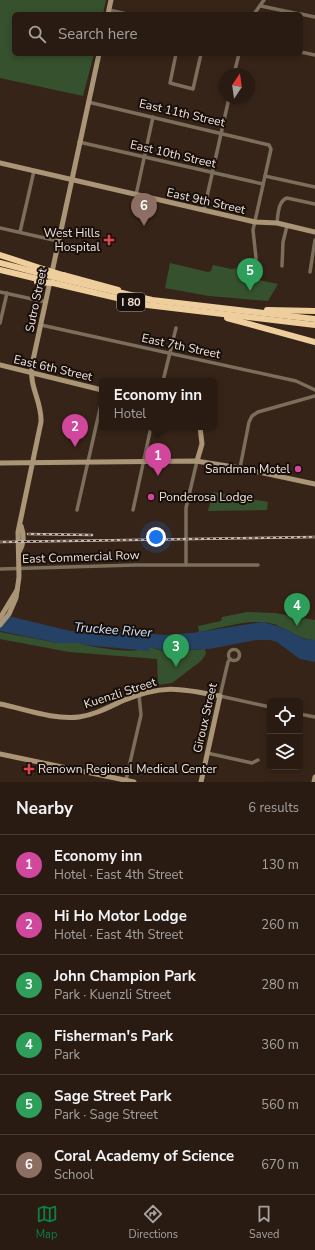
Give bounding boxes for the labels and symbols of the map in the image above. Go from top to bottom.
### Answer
north arrow [219,68,255,104]
street label: East 11th Street [138,95,227,131]
street label: East 10th Street [129,136,218,172]
street label: East 9th Street [165,184,248,218]
pin: 6 [131,193,157,226]
place label: West Hills Hospital [43,225,100,255]
marker: West Hills Hospital [103,234,115,246]
pin: 5 [237,258,263,291]
street label: Sutro Street [21,266,51,333]
road number: I 80 [117,293,145,311]
street label: East 7th Street [140,330,223,362]
street label: East 6th Street [12,351,95,385]
pin: 2 [62,414,88,447]
pin: 1 [145,443,171,476]
place label: Sandman Motel [205,461,290,477]
marker: Sandman Motel [293,464,303,474]
place label: Ponderosa Lodge [159,489,253,505]
marker: Ponderosa Lodge [146,492,156,502]
your location [146,527,166,547]
street label: East Commercial Row [22,547,140,567]
pin: 4 [284,593,310,626]
water label: Truckee River [73,618,153,642]
pin: 3 [163,634,189,667]
street label: Kuenzli Street [82,674,159,712]
street label: Giroux Street [189,681,221,755]
place label: Renown Regional Medical Center [38,761,218,777]
marker: Renown Regional Medical Center [23,763,35,775]

